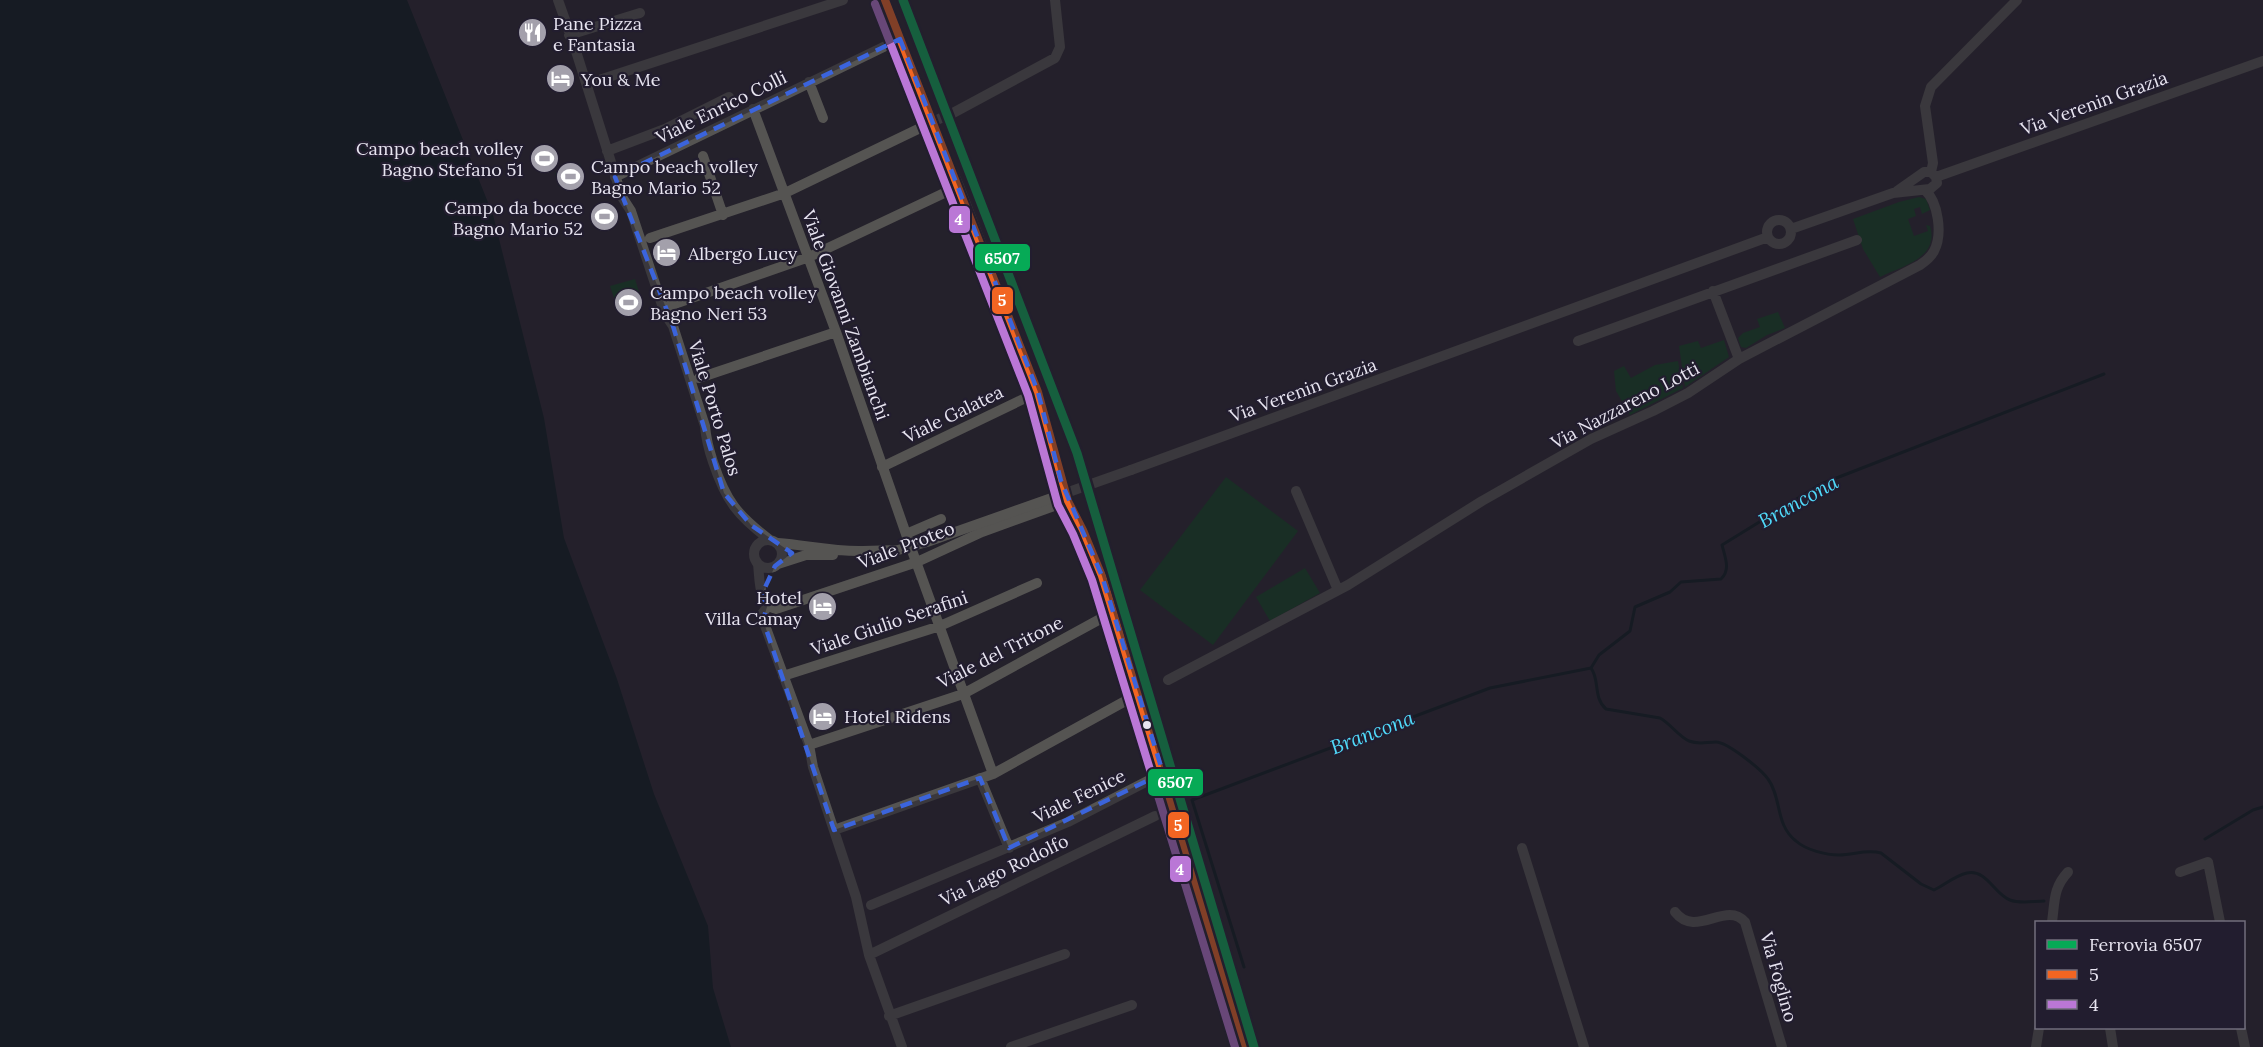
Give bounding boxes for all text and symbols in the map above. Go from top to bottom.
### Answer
place label: Pane Pizza e Fantasia [553,12,642,56]
restaurant icon: Pane Pizza e Fantasia [516,17,548,49]
hotel icon: You & Me [544,63,576,95]
street label: Viale Enrico Colli [651,65,790,149]
street label: Via Verenin Grazia [2016,66,2171,141]
place label: You & Me [580,68,661,91]
place label: Campo beach volley Bagno Stefano 51 [356,137,523,181]
sports icon: Campo beach volley Bagno Stefano 51 [528,142,560,174]
place label: Campo beach volley Bagno Mario 52 [591,155,759,199]
sports icon: Campo beach volley Bagno Mario 52 [554,160,586,192]
place label: Campo da bocce Bagno Mario 52 [445,196,583,240]
sports icon: Campo da bocce Bagno Mario 52 [588,201,620,233]
line badge: 4 [948,205,971,234]
street label: Viale Giovanni Zambianchi [797,206,895,423]
text: 4 [955,209,964,229]
hotel icon: Albergo Lucy [651,237,683,269]
place label: Albergo Lucy [687,242,798,265]
line badge: 6507 [974,243,1031,272]
text: 6507 [984,248,1020,268]
place label: Campo beach volley Bagno Neri 53 [650,281,818,325]
sports icon: Campo beach volley Bagno Neri 53 [613,286,645,318]
line badge: 5 [991,286,1014,315]
text: 5 [998,290,1007,310]
street label: Viale Porto Palos [683,337,747,479]
street label: Via Verenin Grazia [1225,353,1380,428]
street label: Via Nazzareno Lotti [1546,356,1703,454]
street label: Viale Galatea [898,380,1007,448]
water label: Brancona [1754,469,1842,533]
street label: Viale Proteo [854,516,957,574]
street label: Viale Giulio Serafini [807,585,970,661]
place label: Hotel Villa Camay [704,586,802,630]
hotel icon: Hotel Villa Camay [807,591,839,623]
street label: Viale del Tritone [932,610,1067,694]
hotel icon: Hotel Ridens [807,700,839,732]
place label: Hotel Ridens [844,705,951,728]
water label: Brancona [1327,705,1417,759]
unlabelled marker [1141,719,1153,731]
street label: Viale Fenice [1028,764,1129,829]
line badge: 6507 [1147,768,1204,797]
text: 6507 [1157,772,1193,792]
line badge: 5 [1167,811,1190,839]
text: 5 [1174,815,1183,835]
street label: Via Lago Rodolfo [935,829,1072,912]
line badge: 4 [1169,855,1192,883]
text: 4 [1176,859,1185,879]
legend [2035,921,2245,1029]
street label: Via Foglino [1755,928,1803,1025]
text: Ferrovia 6507 [2089,933,2202,956]
text: 5 [2089,963,2099,986]
text: 4 [2089,993,2099,1016]

